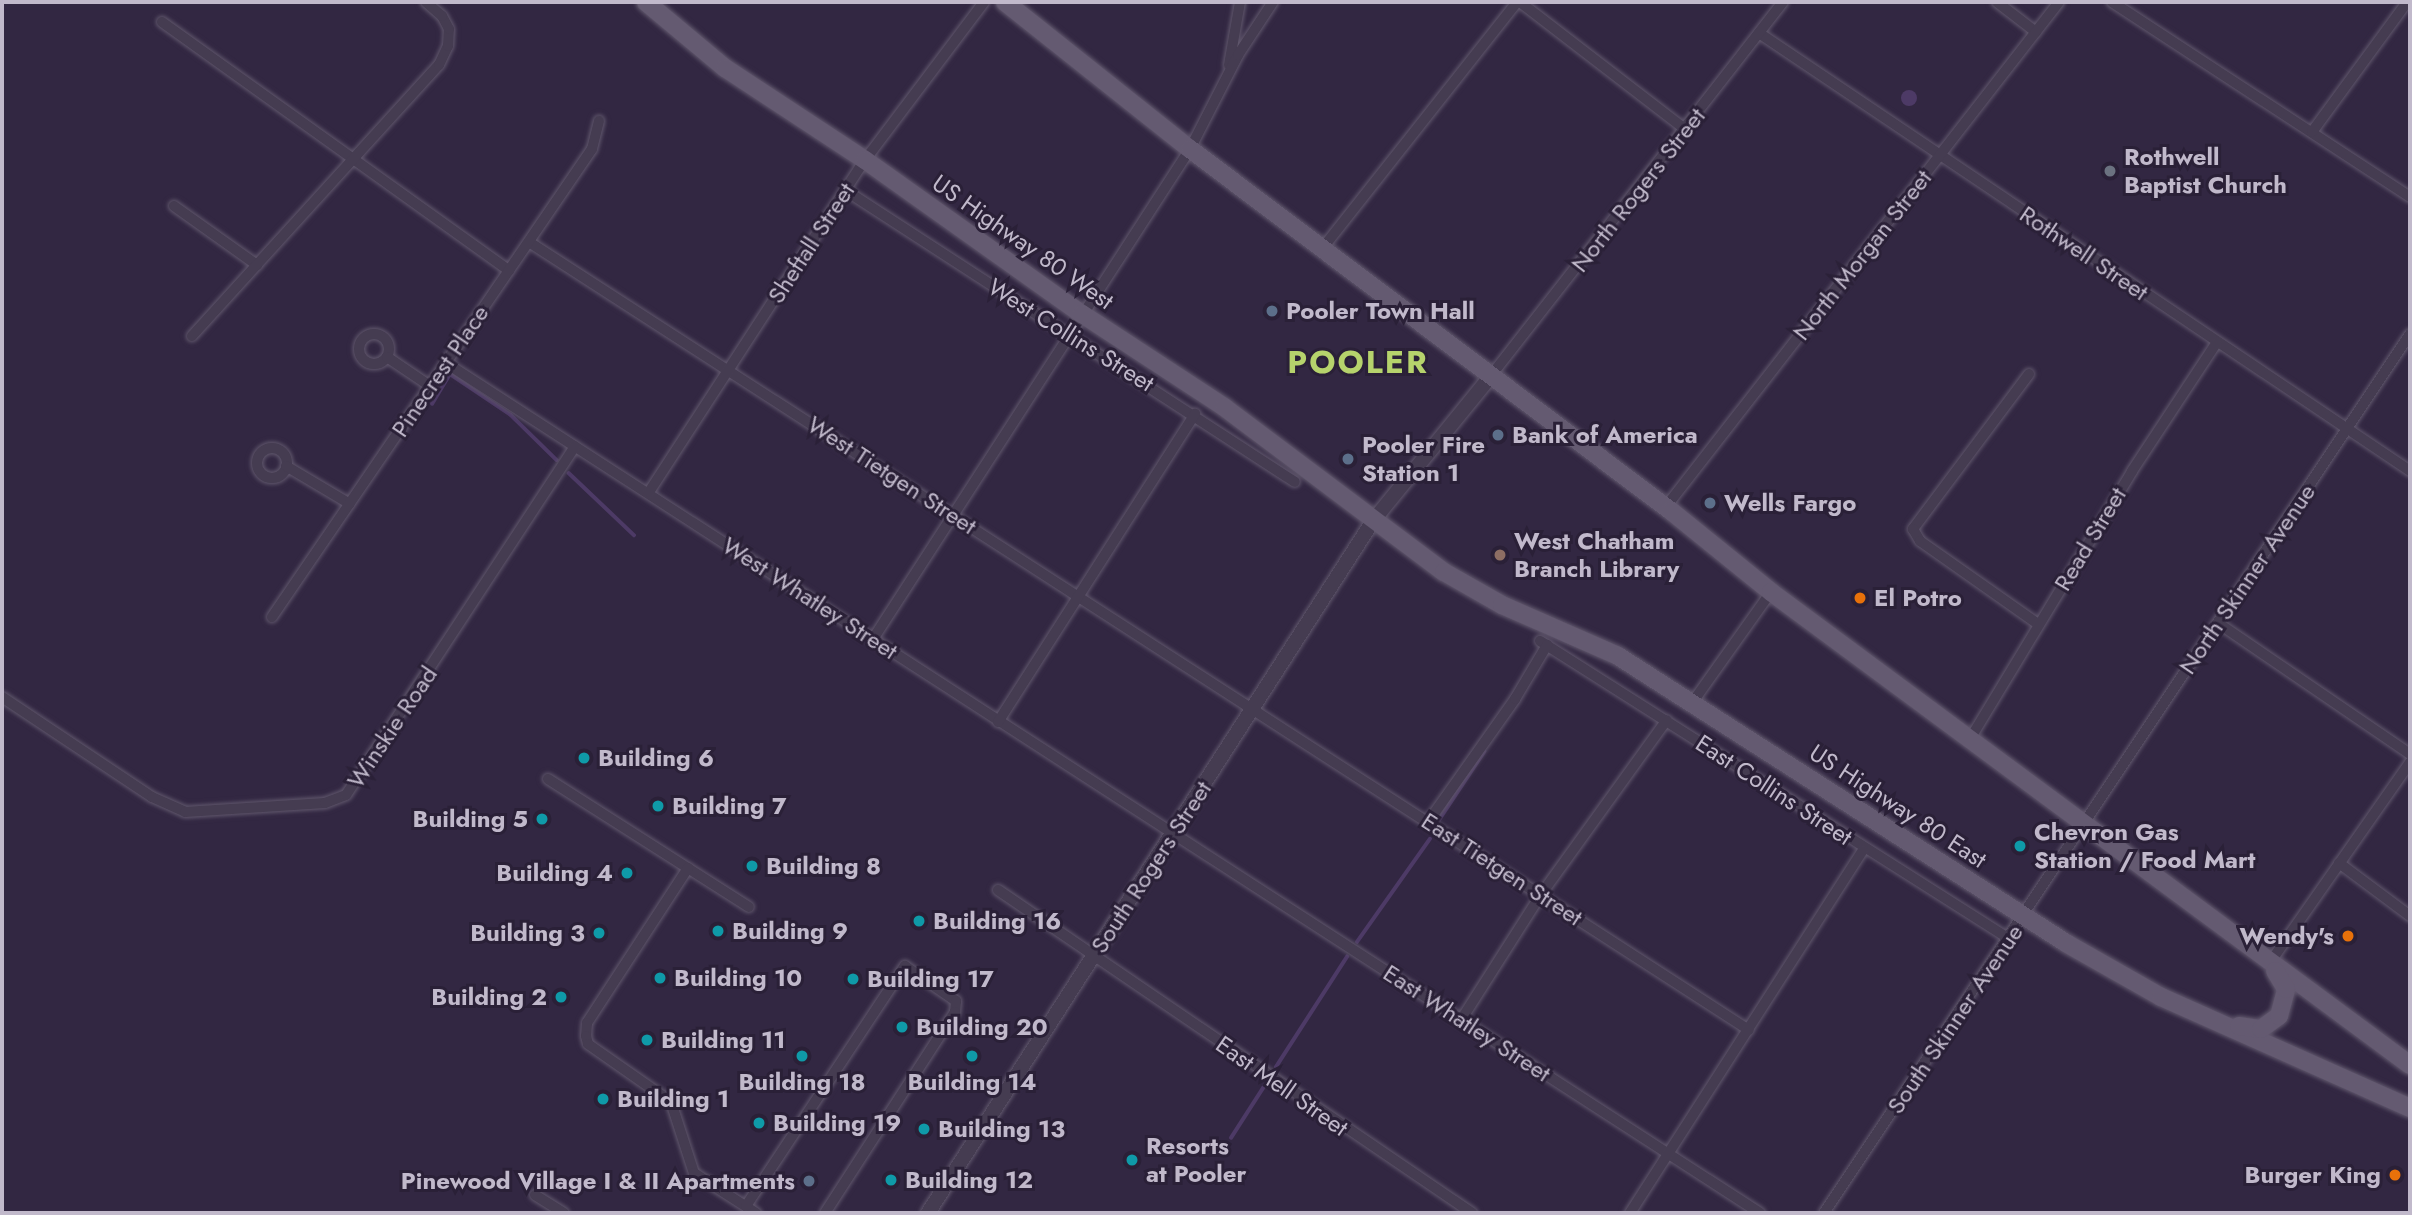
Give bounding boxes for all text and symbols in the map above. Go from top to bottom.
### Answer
street label: North Rogers Street [1565,102,1711,278]
place label: Rothwell Baptist Church [2124,143,2287,199]
marker: Rothwell Baptist Church [2102,163,2118,179]
street label: North Morgan Street [1787,164,1937,346]
street label: US Highway 80 West [927,169,1119,315]
street label: Sheftall Street [761,177,861,309]
street label: Rothwell Street [2014,200,2154,306]
street label: West Collins Street [983,272,1159,398]
place label: Pooler Town Hall [1286,297,1475,325]
street label: Pinecrest Place [385,300,495,442]
marker: Pooler Town Hall [1264,303,1280,319]
district label: POOLER [1288,343,1428,381]
street label: West Tietgen Street [802,410,982,540]
place label: Bank of America [1512,421,1698,449]
marker: Bank of America [1490,427,1506,443]
place label: Pooler Fire Station 1 [1362,431,1485,487]
marker: Pooler Fire Station 1 [1340,451,1356,467]
street label: North Skinner Avenue [2173,478,2321,680]
street label: Read Street [2048,482,2132,596]
place label: Wells Fargo [1724,489,1856,517]
marker: Wells Fargo [1702,495,1718,511]
place label: West Chatham Branch Library [1514,527,1679,583]
street label: West Whatley Street [717,531,903,665]
marker: West Chatham Branch Library [1492,547,1508,563]
place label: El Potro [1874,584,1962,612]
marker: El Potro [1852,590,1868,606]
street label: Winskie Road [341,661,443,793]
street label: East Collins Street [1690,729,1858,851]
street label: US Highway 80 East [1804,738,1992,874]
place label: Building 6 [598,744,714,772]
marker: Building 6 [576,750,592,766]
street label: South Rogers Street [1085,776,1217,958]
place label: Building 7 [672,792,786,820]
marker: Building 7 [650,798,666,814]
place label: Building 5 [413,805,528,833]
street label: East Tietgen Street [1416,806,1588,932]
marker: Building 5 [534,811,550,827]
place label: Chevron Gas Station / Food Mart [2034,818,2255,874]
marker: Chevron Gas Station / Food Mart [2012,838,2028,854]
place label: Building 8 [766,852,881,880]
marker: Building 8 [744,858,760,874]
place label: Building 4 [496,859,613,887]
marker: Building 4 [619,865,635,881]
place label: Building 16 [933,907,1061,935]
marker: Building 16 [911,913,927,929]
place label: Building 9 [732,917,848,945]
place label: Building 3 [470,919,585,947]
street label: South Skinner Avenue [1881,919,2029,1119]
place label: Wendy's [2240,922,2334,950]
marker: Building 9 [710,923,726,939]
marker: Building 3 [591,925,607,941]
marker: Wendy's [2340,928,2356,944]
street label: East Whatley Street [1378,958,1556,1088]
place label: Building 10 [674,964,802,992]
place label: Building 17 [867,965,994,993]
marker: Building 10 [652,970,668,986]
marker: Building 17 [845,971,861,987]
place label: Building 2 [431,983,547,1011]
marker: Building 2 [553,989,569,1005]
place label: Building 20 [916,1013,1048,1041]
marker: Building 20 [894,1019,910,1035]
place label: Building 11 [661,1026,785,1054]
street label: East Mell Street [1210,1030,1354,1142]
marker: Building 11 [639,1032,655,1048]
marker: Building 18 [794,1048,810,1064]
marker: Building 14 [964,1048,980,1064]
place label: Building 18 [738,1068,866,1096]
place label: Building 14 [908,1068,1036,1096]
place label: Building 1 [617,1085,729,1113]
marker: Building 1 [595,1091,611,1107]
place label: Building 19 [773,1109,901,1137]
marker: Building 19 [751,1115,767,1131]
place label: Building 13 [938,1115,1065,1143]
marker: Building 13 [916,1121,932,1137]
place label: Resorts at Pooler [1146,1132,1246,1188]
marker: Resorts at Pooler [1124,1152,1140,1168]
place label: Burger King [2244,1161,2381,1189]
place label: Building 12 [905,1166,1033,1194]
place label: Pinewood Village I & II Apartments [401,1167,795,1195]
marker: Burger King [2387,1167,2403,1183]
marker: Building 12 [883,1172,899,1188]
marker: Pinewood Village I & II Apartments [801,1173,817,1189]

